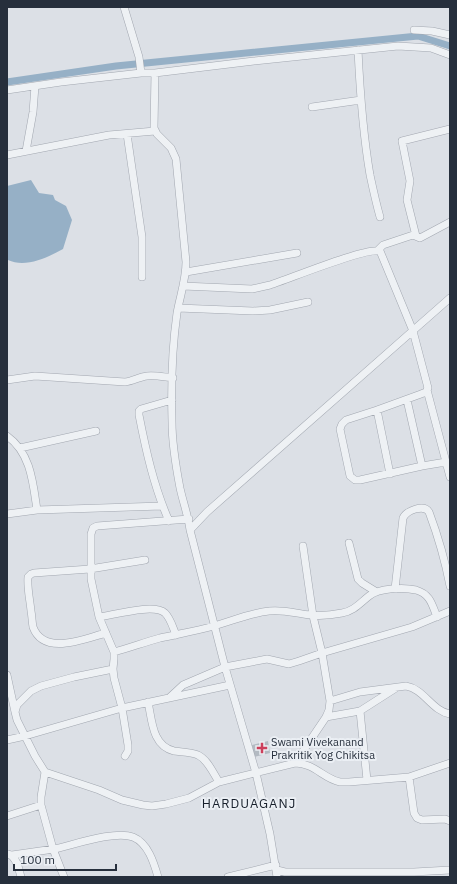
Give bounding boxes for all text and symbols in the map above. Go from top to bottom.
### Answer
place label: Swami Vivekanand Prakritik Yog Chikitsa [271,735,375,762]
marker: Swami Vivekanand Prakritik Yog Chikitsa [256,742,268,754]
district label: HARDUAGANJ [202,795,296,812]
scale bar [14,846,116,872]
text: 100 m [20,852,55,867]

